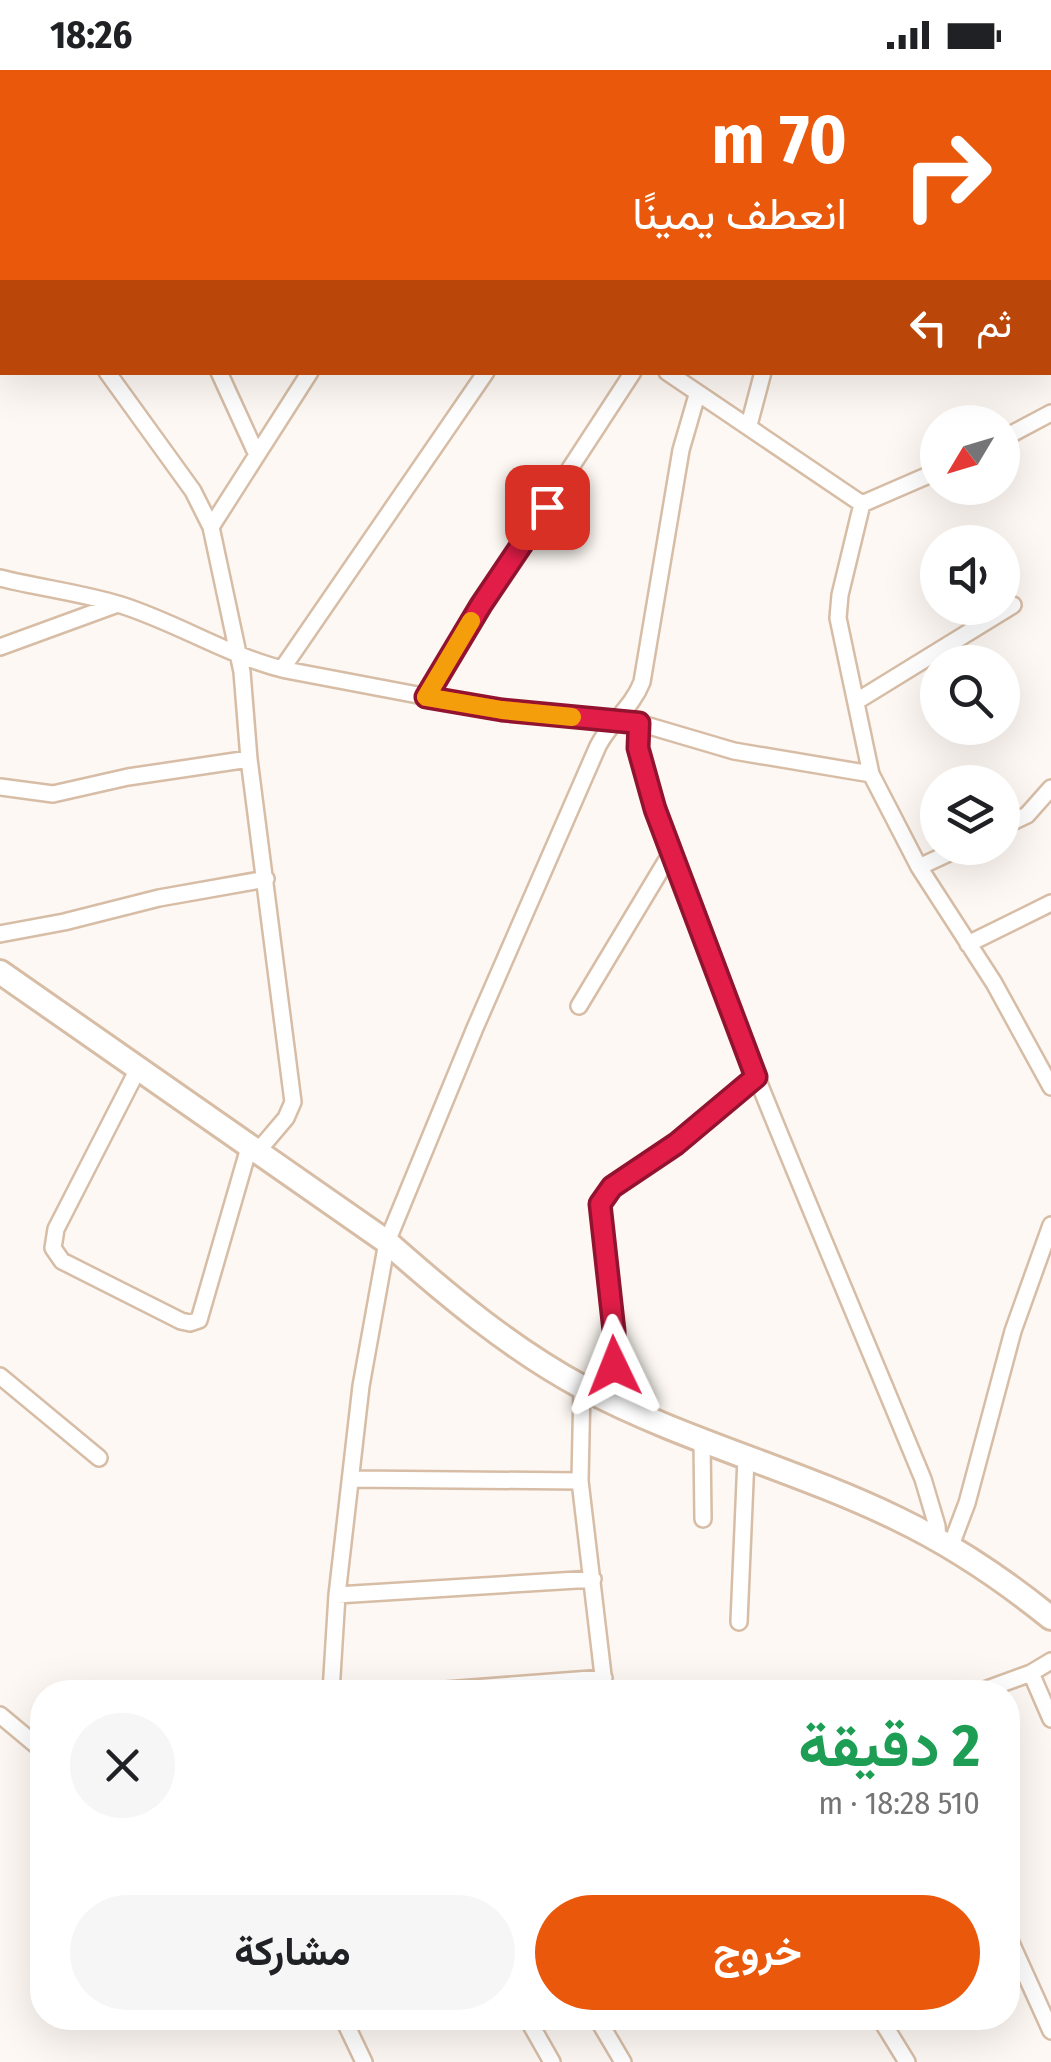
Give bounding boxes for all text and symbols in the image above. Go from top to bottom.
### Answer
text: 18:26 [50,12,132,58]
text: 70 m [712,98,847,182]
icon: right [882,110,1012,240]
text: انعطف يمينًا [632,187,847,241]
icon: left [901,300,956,355]
text: ثم [976,301,1012,347]
north arrow [920,405,1020,505]
map controls [920,405,1020,865]
pin [505,465,590,550]
icon: arrive [520,480,575,535]
button: sound [920,525,1020,625]
button: search [920,645,1020,745]
button: layers [920,765,1020,865]
position arrow [562,1314,666,1418]
text: 2 دقيقة [798,1710,980,1782]
button: close [70,1713,175,1818]
text: 510 m · 18:28 [818,1784,980,1822]
button: مشاركة [70,1895,515,2010]
button: خروج [535,1895,980,2010]

